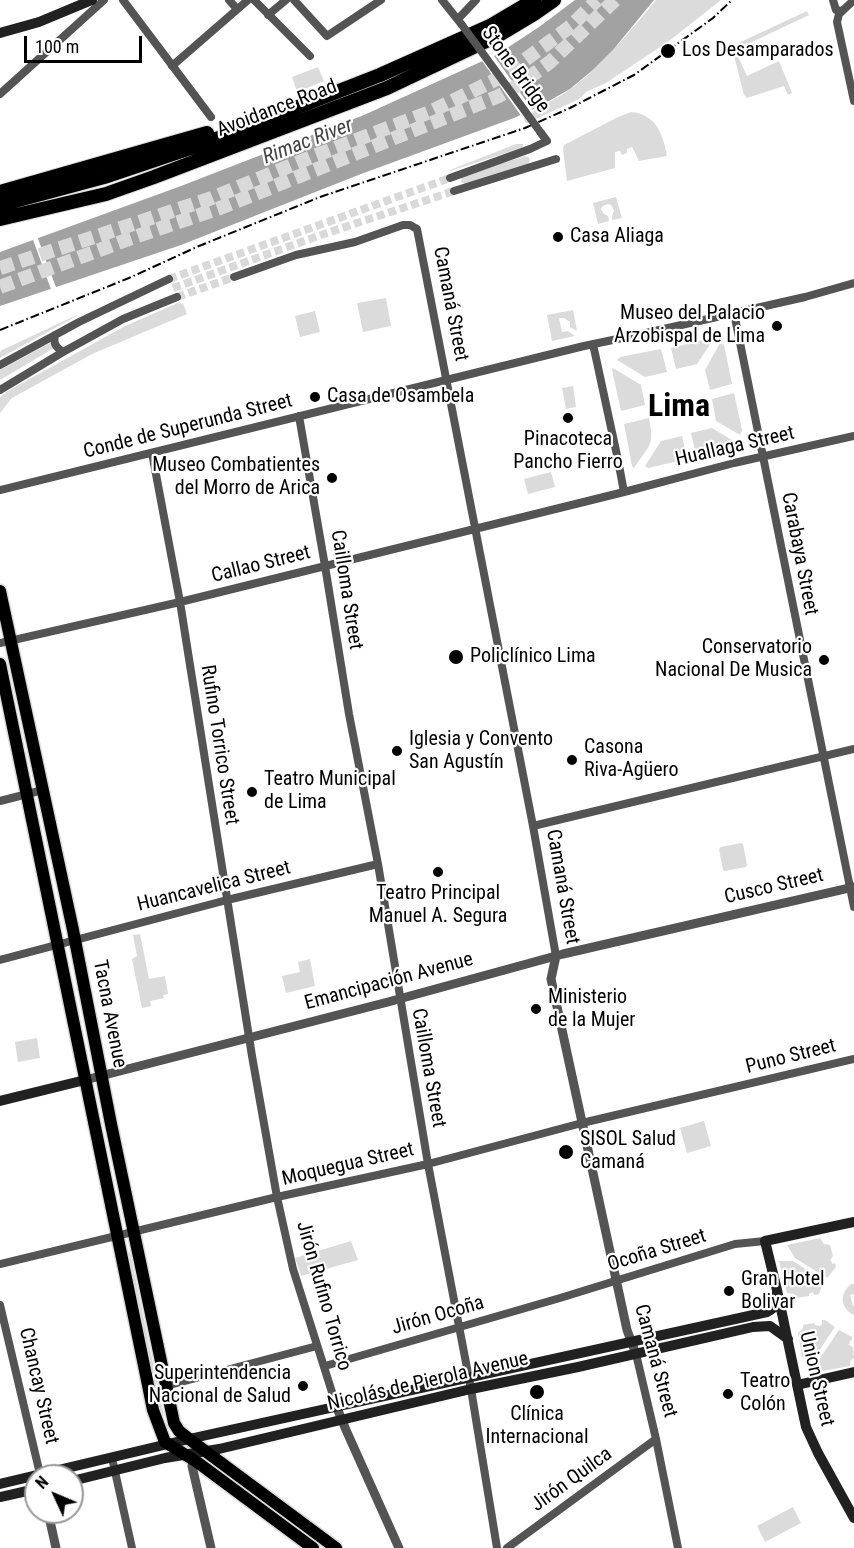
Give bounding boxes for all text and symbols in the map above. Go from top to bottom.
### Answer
street label: Stone Bridge [476,22,554,118]
scale bar [27,24,146,62]
text: 100 m [35,36,79,57]
place label: Los Desamparados [682,39,834,63]
marker: Los Desamparados [659,42,677,60]
street label: Avoidance Road [214,75,340,143]
water label: Rimac River [259,113,357,171]
place label: Casa Aliaga [570,225,664,249]
marker: Casa Aliaga [551,230,565,244]
street label: Camaná Street [427,245,473,363]
place label: Museo del Palacio Arzobispal de Lima [614,302,765,349]
marker: Museo del Palacio Arzobispal de Lima [770,319,784,333]
place label: Casa de Osambela [327,385,474,409]
street label: Conde de Superunda Street [81,389,295,465]
district label: Lima [648,389,710,427]
marker: Casa de Osambela [308,390,322,404]
marker: Pinacoteca Pancho Fierro [561,411,575,425]
street label: Huallaga Street [673,422,797,472]
place label: Pinacoteca Pancho Fierro [513,428,623,475]
place label: Museo Combatientes del Morro de Arica [152,454,320,501]
marker: Museo Combatientes del Morro de Arica [325,471,339,485]
street label: Carabaya Street [775,490,823,618]
street label: Cailloma Street [325,528,367,652]
street label: Callao Street [209,541,313,589]
place label: Conservatorio Nacional De Musica [655,636,812,683]
place label: Policlínico Lima [470,645,596,669]
marker: Policlínico Lima [447,648,465,666]
marker: Conservatorio Nacional De Musica [817,653,831,667]
street label: Rufino Torrico Street [195,663,243,827]
place label: Iglesia y Convento San Agustín [409,728,553,775]
place label: Casona Riva-Agüero [584,736,679,783]
marker: Iglesia y Convento San Agustín [390,744,404,758]
marker: Casona Riva-Agüero [565,753,579,767]
place label: Teatro Municipal de Lima [264,768,396,815]
marker: Teatro Municipal de Lima [245,785,259,799]
street label: Camaná Street [540,828,584,946]
street label: Huancavelica Street [135,856,293,918]
street label: Cusco Street [722,864,826,910]
marker: Teatro Principal Manuel A. Segura [431,865,445,879]
place label: Teatro Principal Manuel A. Segura [369,882,507,929]
street label: Emancipación Avenue [302,948,476,1016]
street label: Tacna Avenue [87,958,131,1070]
place label: Ministerio de la Mujer [548,986,635,1033]
marker: Ministerio de la Mujer [529,1002,543,1016]
street label: Cailloma Street [406,1006,450,1130]
street label: Puno Street [743,1034,839,1080]
place label: SISOL Salud Camaná [580,1128,676,1175]
street label: Moquegua Street [280,1138,416,1192]
marker: SISOL Salud Camaná [557,1143,575,1161]
street label: Jirón Rufino Torrico [290,1218,356,1374]
street label: Ocoña Street [605,1225,709,1277]
place label: Gran Hotel Bolivar [741,1268,825,1315]
marker: Gran Hotel Bolivar [722,1284,736,1298]
street label: Jirón Ocoña [389,1291,487,1341]
street label: Camaná Street [628,1302,682,1420]
street label: Chancay Street [13,1325,63,1447]
street label: Union Street [793,1329,839,1429]
street label: Nicolás de Pierola Avenue [325,1347,531,1417]
place label: Superintendencia Nacional de Salud [149,1362,291,1409]
place label: Teatro Colón [740,1370,790,1417]
marker: Superintendencia Nacional de Salud [296,1379,310,1393]
marker: Clínica Internacional [528,1383,546,1401]
marker: Teatro Colón [721,1387,735,1401]
place label: Clínica Internacional [485,1403,589,1450]
street label: Jirón Quilca [527,1443,617,1517]
north arrow [24,1464,84,1524]
text: N [32,1472,52,1493]

